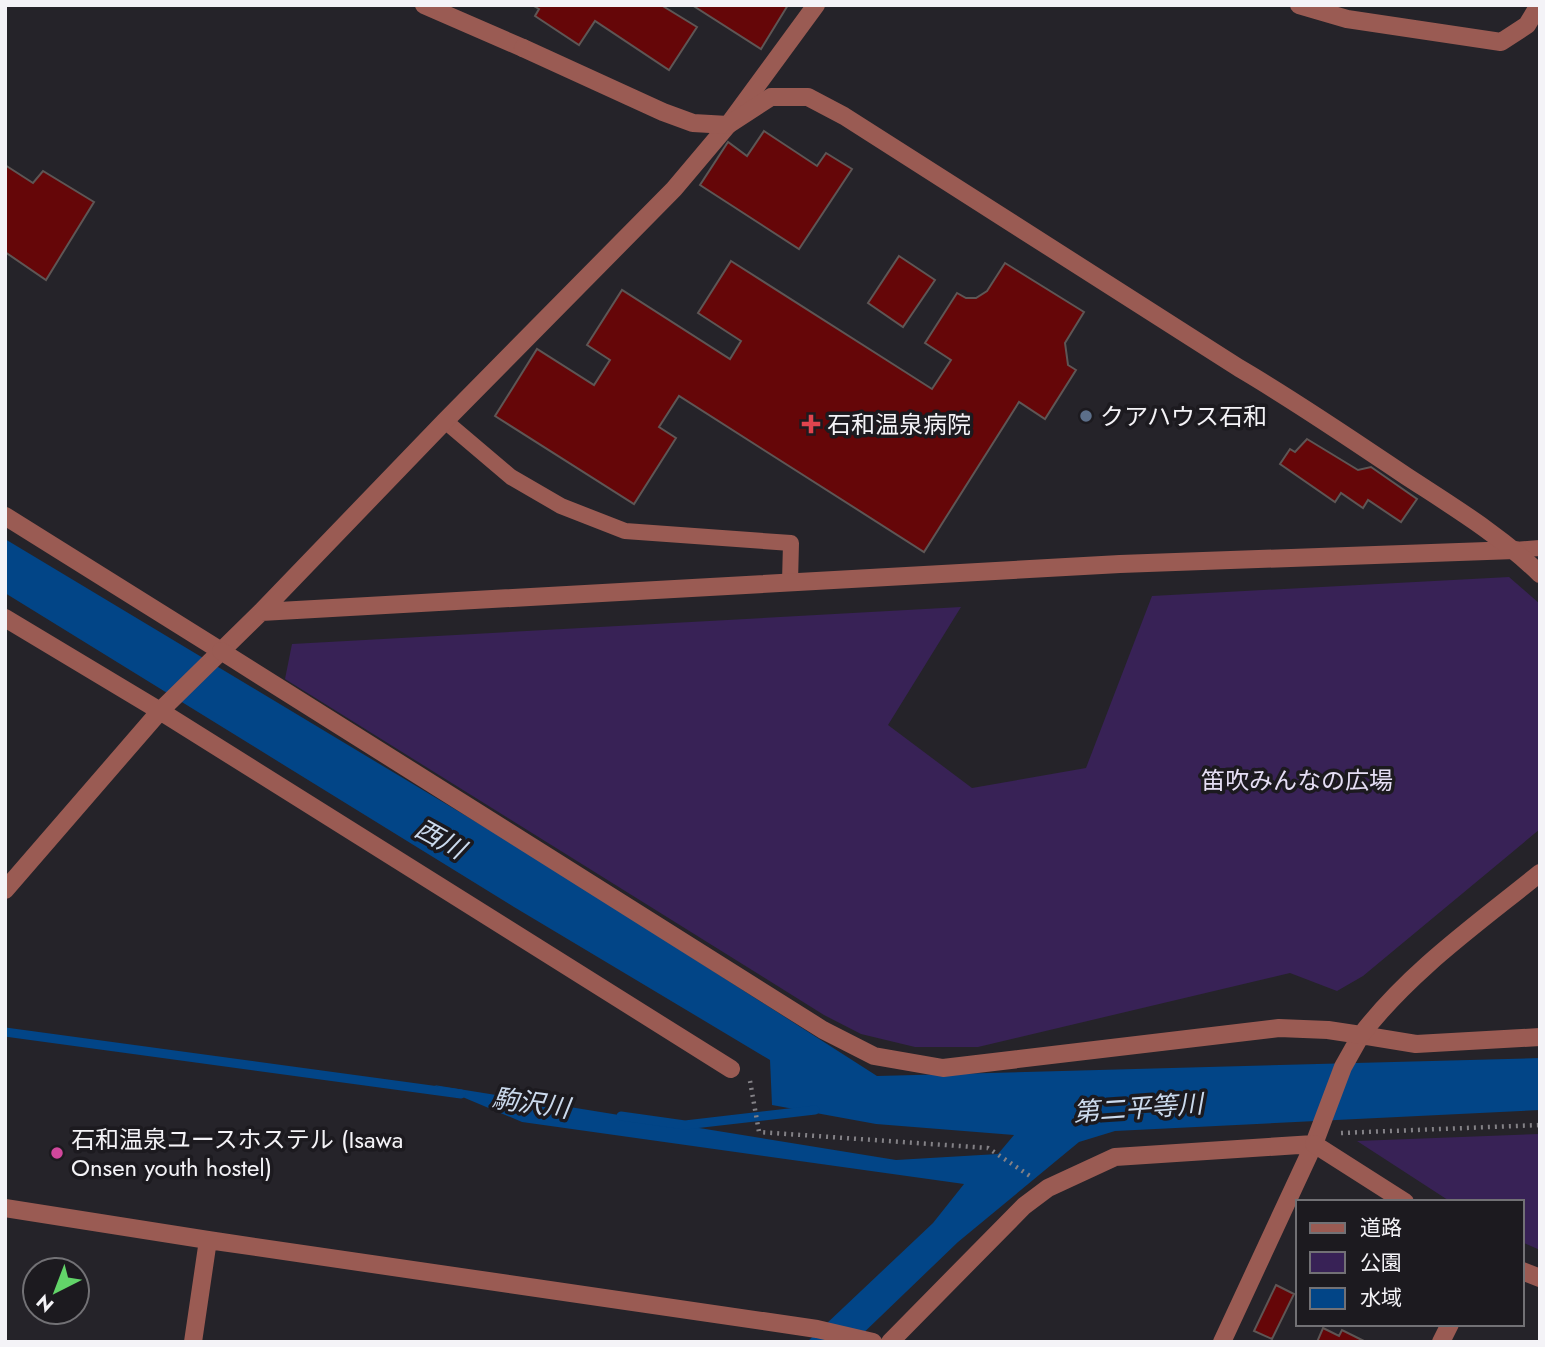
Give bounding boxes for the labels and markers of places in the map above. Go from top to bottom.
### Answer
place label: クアハウス石和 [1100,399,1267,434]
place label: 石和温泉病院 [827,407,971,442]
marker: クアハウス石和 [1078,408,1094,424]
marker: 石和温泉病院 [801,414,821,434]
place label: 石和温泉ユースホステル (Isawa Onsen youth hostel) [71,1122,403,1185]
marker: 石和温泉ユースホステル (Isawa Onsen youth hostel) [49,1145,65,1161]

